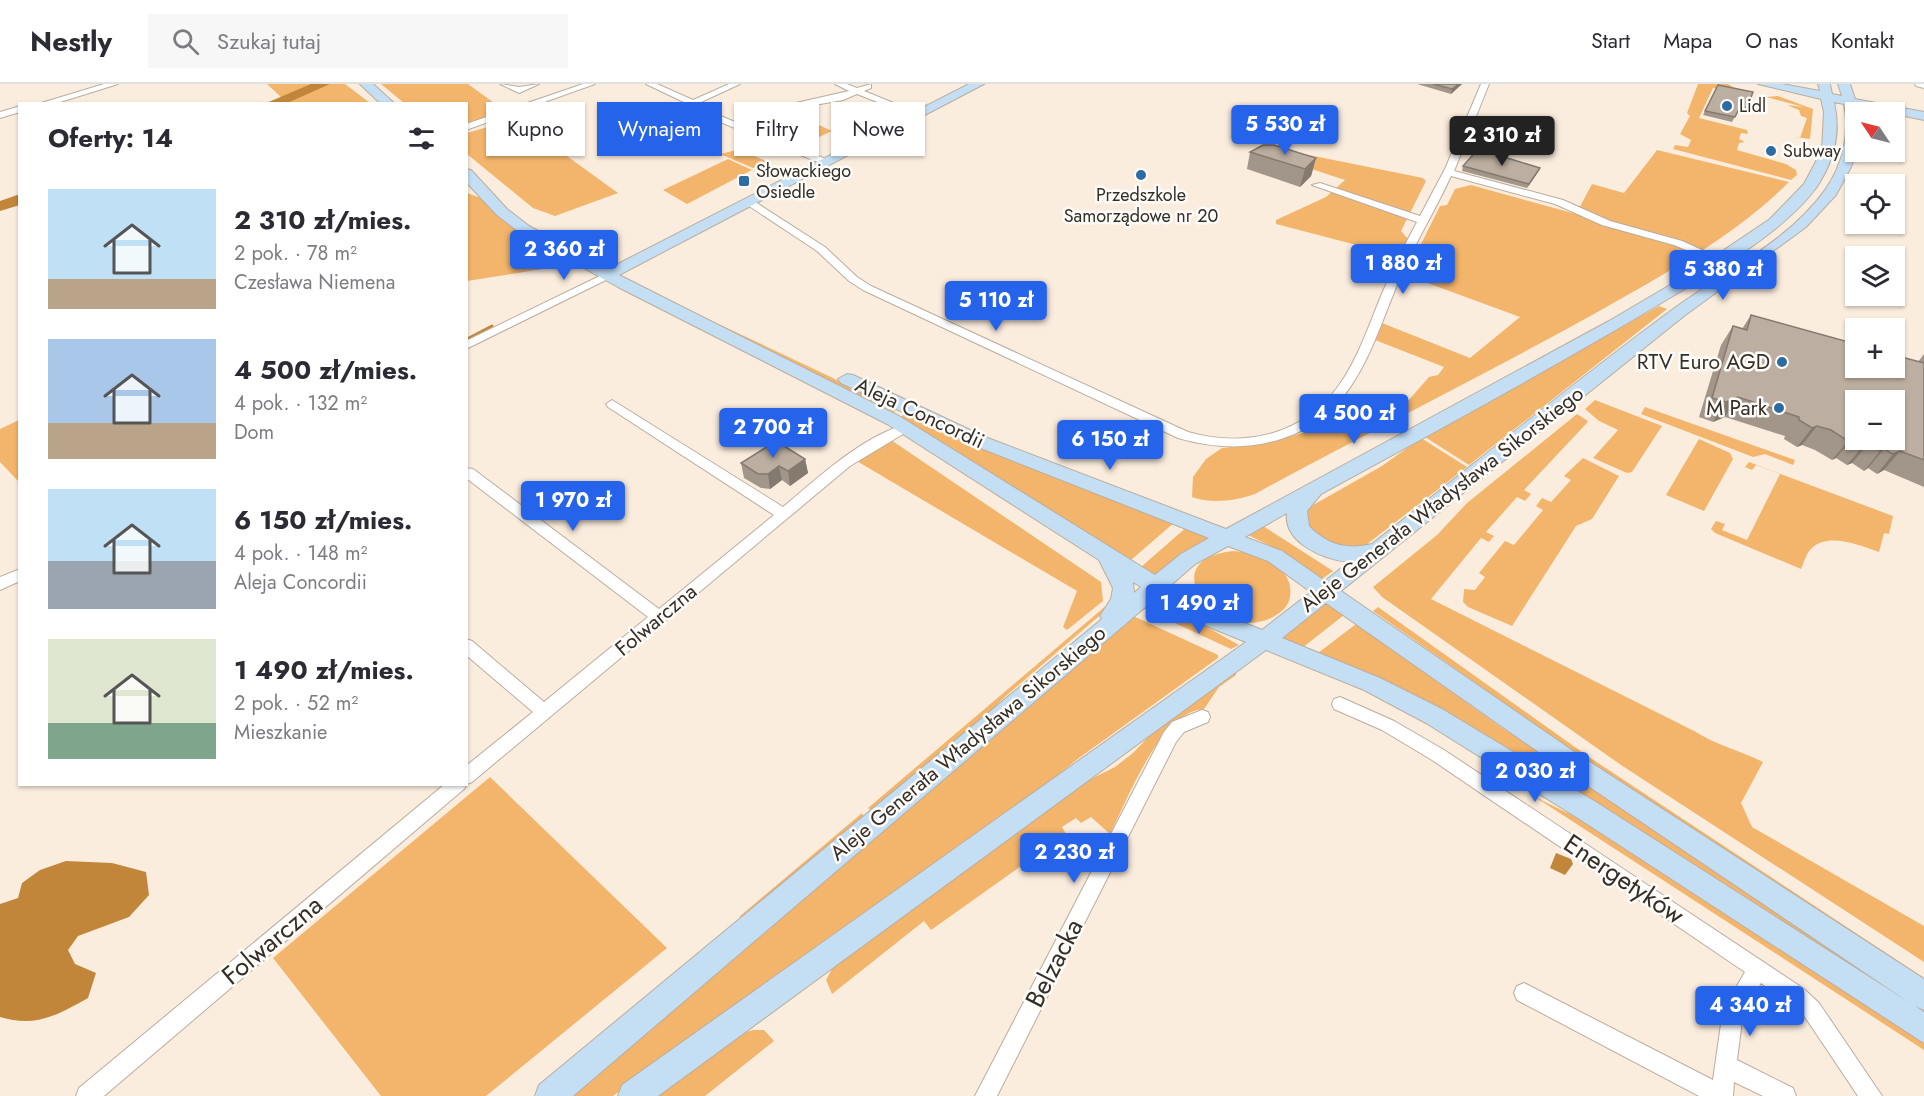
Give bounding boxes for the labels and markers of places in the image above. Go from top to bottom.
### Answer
place label: Lidl [1739,93,1766,119]
marker: Lidl [1720,99,1734,113]
pin: 5 530 zł [1223,105,1347,156]
pin: 2 310 zł [1440,116,1564,167]
place label: Subway [1783,138,1841,164]
marker: Subway [1764,144,1778,158]
place label: Słowackiego Osiedle [756,158,851,205]
marker: Przedszkole Samorządowe nr 20 [1134,168,1148,182]
marker: Słowackiego Osiedle [737,174,751,188]
place label: Przedszkole Samorządowe nr 20 [1064,182,1219,229]
pin: 2 360 zł [502,230,626,281]
pin: 1 880 zł [1341,244,1465,295]
pin: 5 380 zł [1661,250,1785,301]
pin: 5 110 zł [934,281,1058,332]
place label: RTV Euro AGD [1637,347,1770,377]
marker: RTV Euro AGD [1775,355,1789,369]
place label: M Park [1706,393,1768,423]
pin: 4 500 zł [1292,394,1416,445]
marker: M Park [1772,401,1786,415]
pin: 2 700 zł [711,408,835,459]
pin: 6 150 zł [1048,420,1172,471]
pin: 1 970 zł [511,481,635,532]
pin: 1 490 zł [1137,584,1261,635]
pin: 2 030 zł [1473,752,1597,803]
pin: 2 230 zł [1012,833,1136,884]
pin: 4 340 zł [1688,986,1812,1037]

